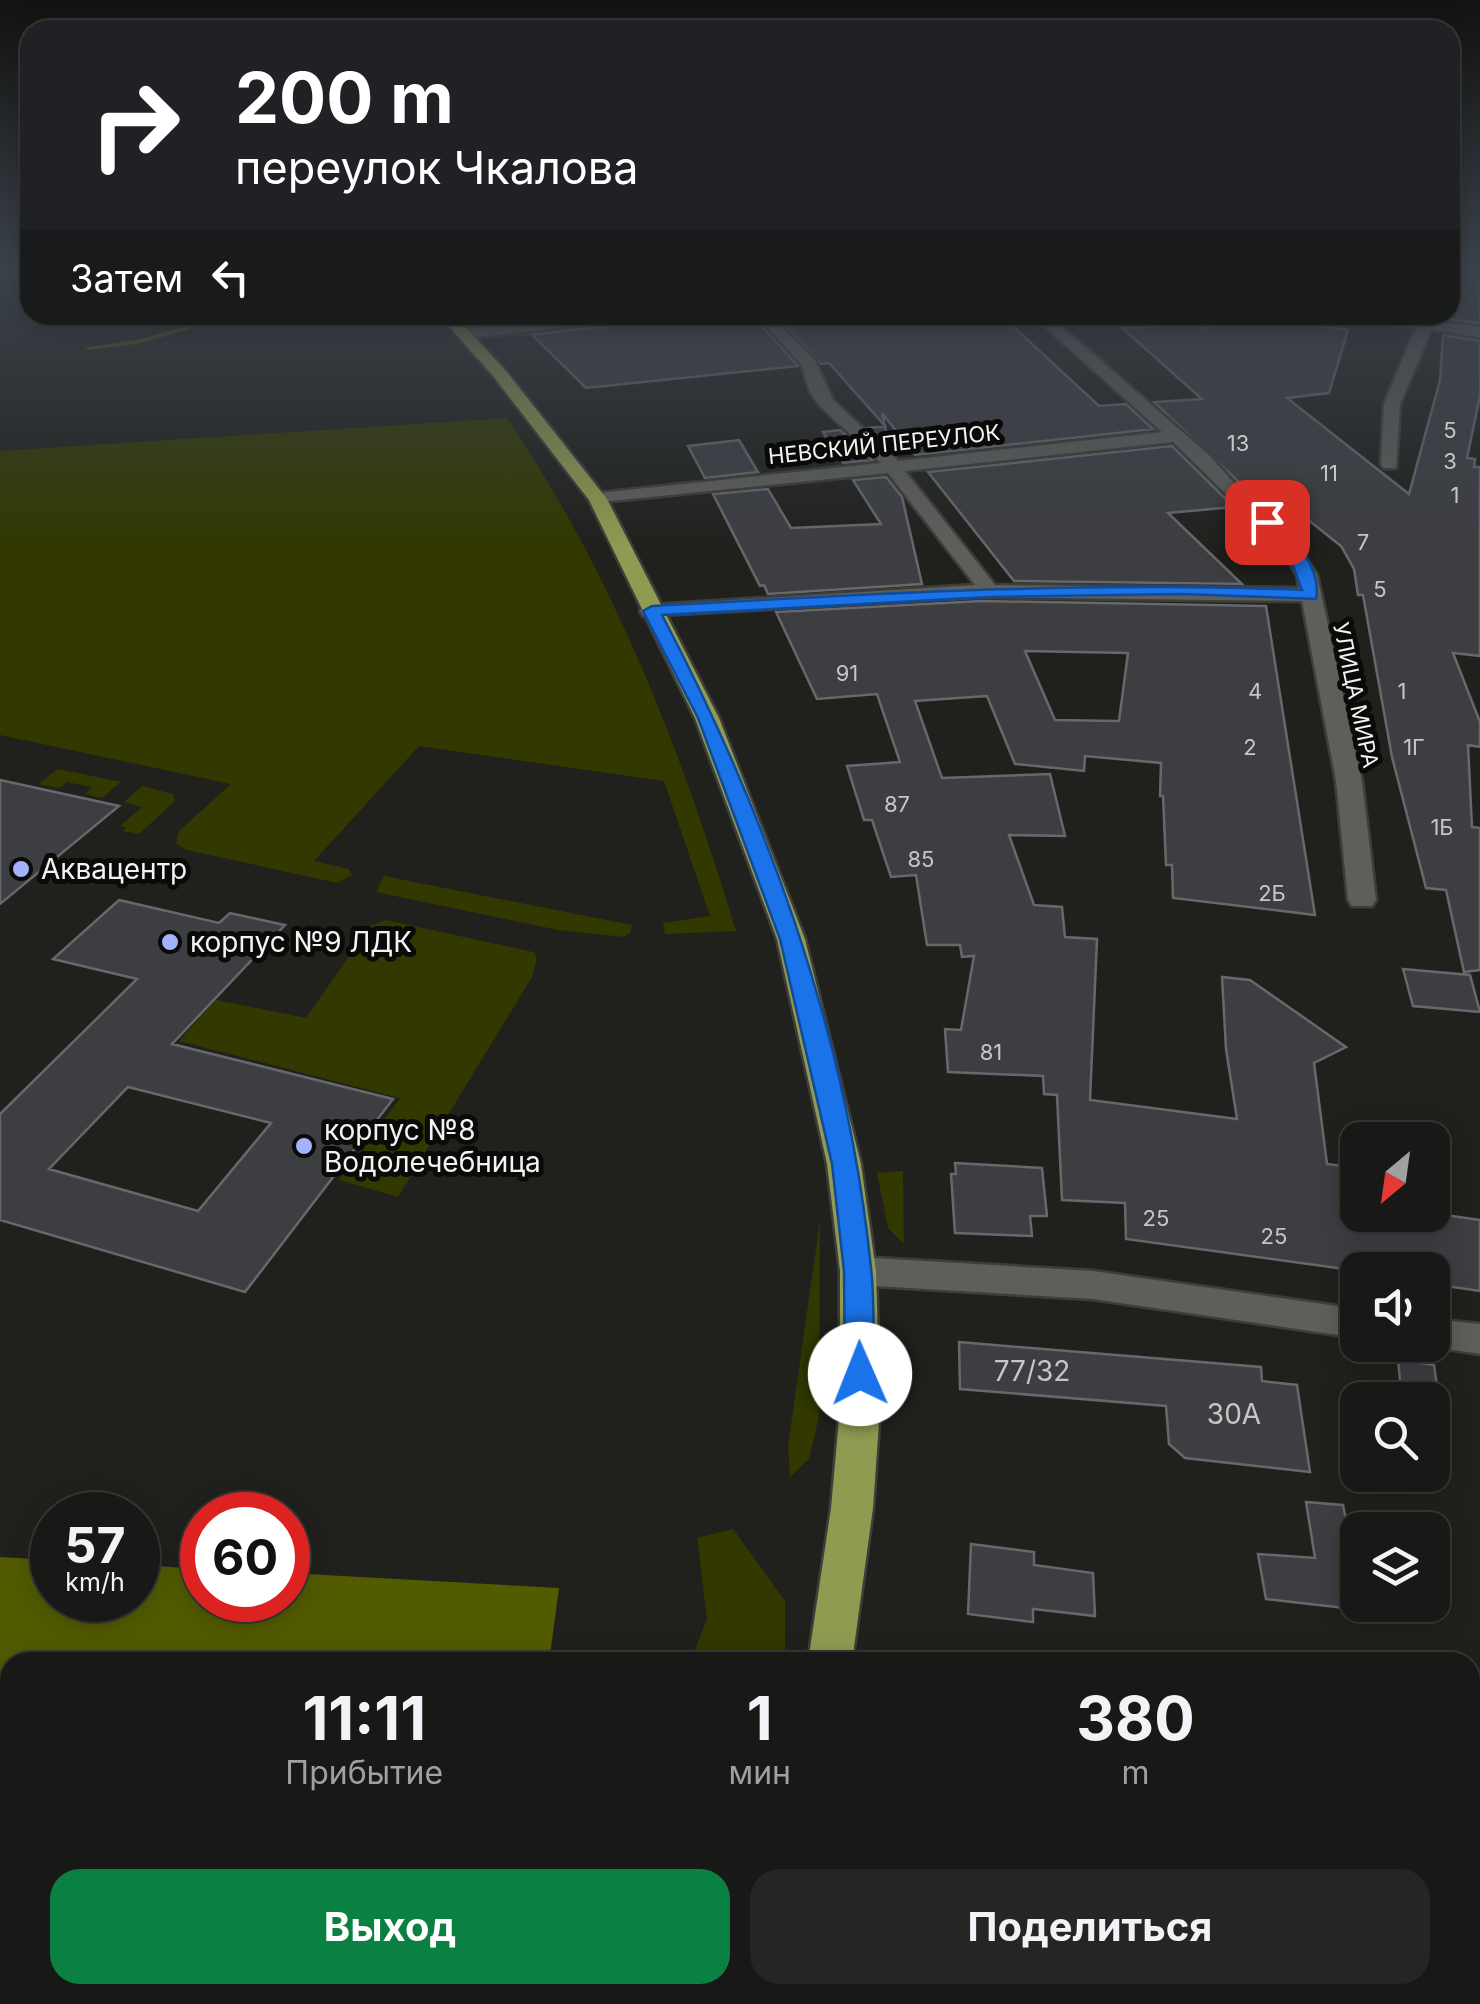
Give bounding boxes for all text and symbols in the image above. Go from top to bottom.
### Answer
text: 200 m [235,55,454,140]
icon: right [70,60,200,190]
text: переулок Чкалова [235,140,638,195]
icon: left [203,250,258,305]
text: Затем [70,255,183,301]
house number: 5 [1443,417,1457,443]
street label: НЕВСКИЙ ПЕРЕУЛОК [767,419,1001,469]
house number: 13 [1227,430,1249,456]
house number: 3 [1443,448,1457,474]
house number: 11 [1320,460,1338,486]
pin [1225,480,1310,565]
house number: 1 [1451,482,1459,508]
icon: arrive [1240,495,1295,550]
house number: 7 [1357,529,1369,555]
house number: 5 [1373,576,1387,602]
street label: УЛИЦА МИРА [1328,620,1384,770]
house number: 91 [836,660,858,686]
house number: 4 [1248,678,1262,704]
house number: 1 [1398,678,1406,704]
house number: 2 [1243,734,1257,760]
house number: 1Г [1403,734,1425,760]
house number: 87 [884,791,910,817]
house number: 1Б [1430,814,1454,840]
house number: 85 [908,846,934,872]
place label: Аквацентр [41,852,187,886]
marker: Аквацентр [10,858,32,880]
house number: 2Б [1258,880,1286,906]
place label: корпус №9 ЛДК [190,925,412,959]
marker: корпус №9 ЛДК [159,931,181,953]
house number: 81 [980,1039,1002,1065]
place label: корпус №8 Водолечебница [324,1113,541,1179]
north arrow [1340,1122,1450,1232]
map controls [1340,1122,1450,1622]
marker: корпус №8 Водолечебница [293,1135,315,1157]
house number: 25 [1143,1205,1169,1231]
house number: 25 [1261,1223,1287,1249]
button: sound [1340,1252,1450,1362]
position arrow [808,1322,912,1426]
house number: 77/32 [994,1354,1070,1388]
button: search [1340,1382,1450,1492]
house number: 30А [1207,1397,1261,1431]
speed limit sign: 60 [180,1492,310,1622]
button: layers [1340,1512,1450,1622]
text: 57 [64,1515,126,1575]
text: km/h [65,1567,125,1597]
text: 11:11 [303,1682,426,1754]
text: 1 [747,1682,773,1754]
text: 380 [1076,1682,1195,1754]
text: Прибытие [285,1753,443,1792]
text: мин [729,1753,791,1792]
text: m [1121,1753,1150,1792]
button: Выход [50,1869,730,1984]
button: Поделиться [750,1869,1430,1984]

